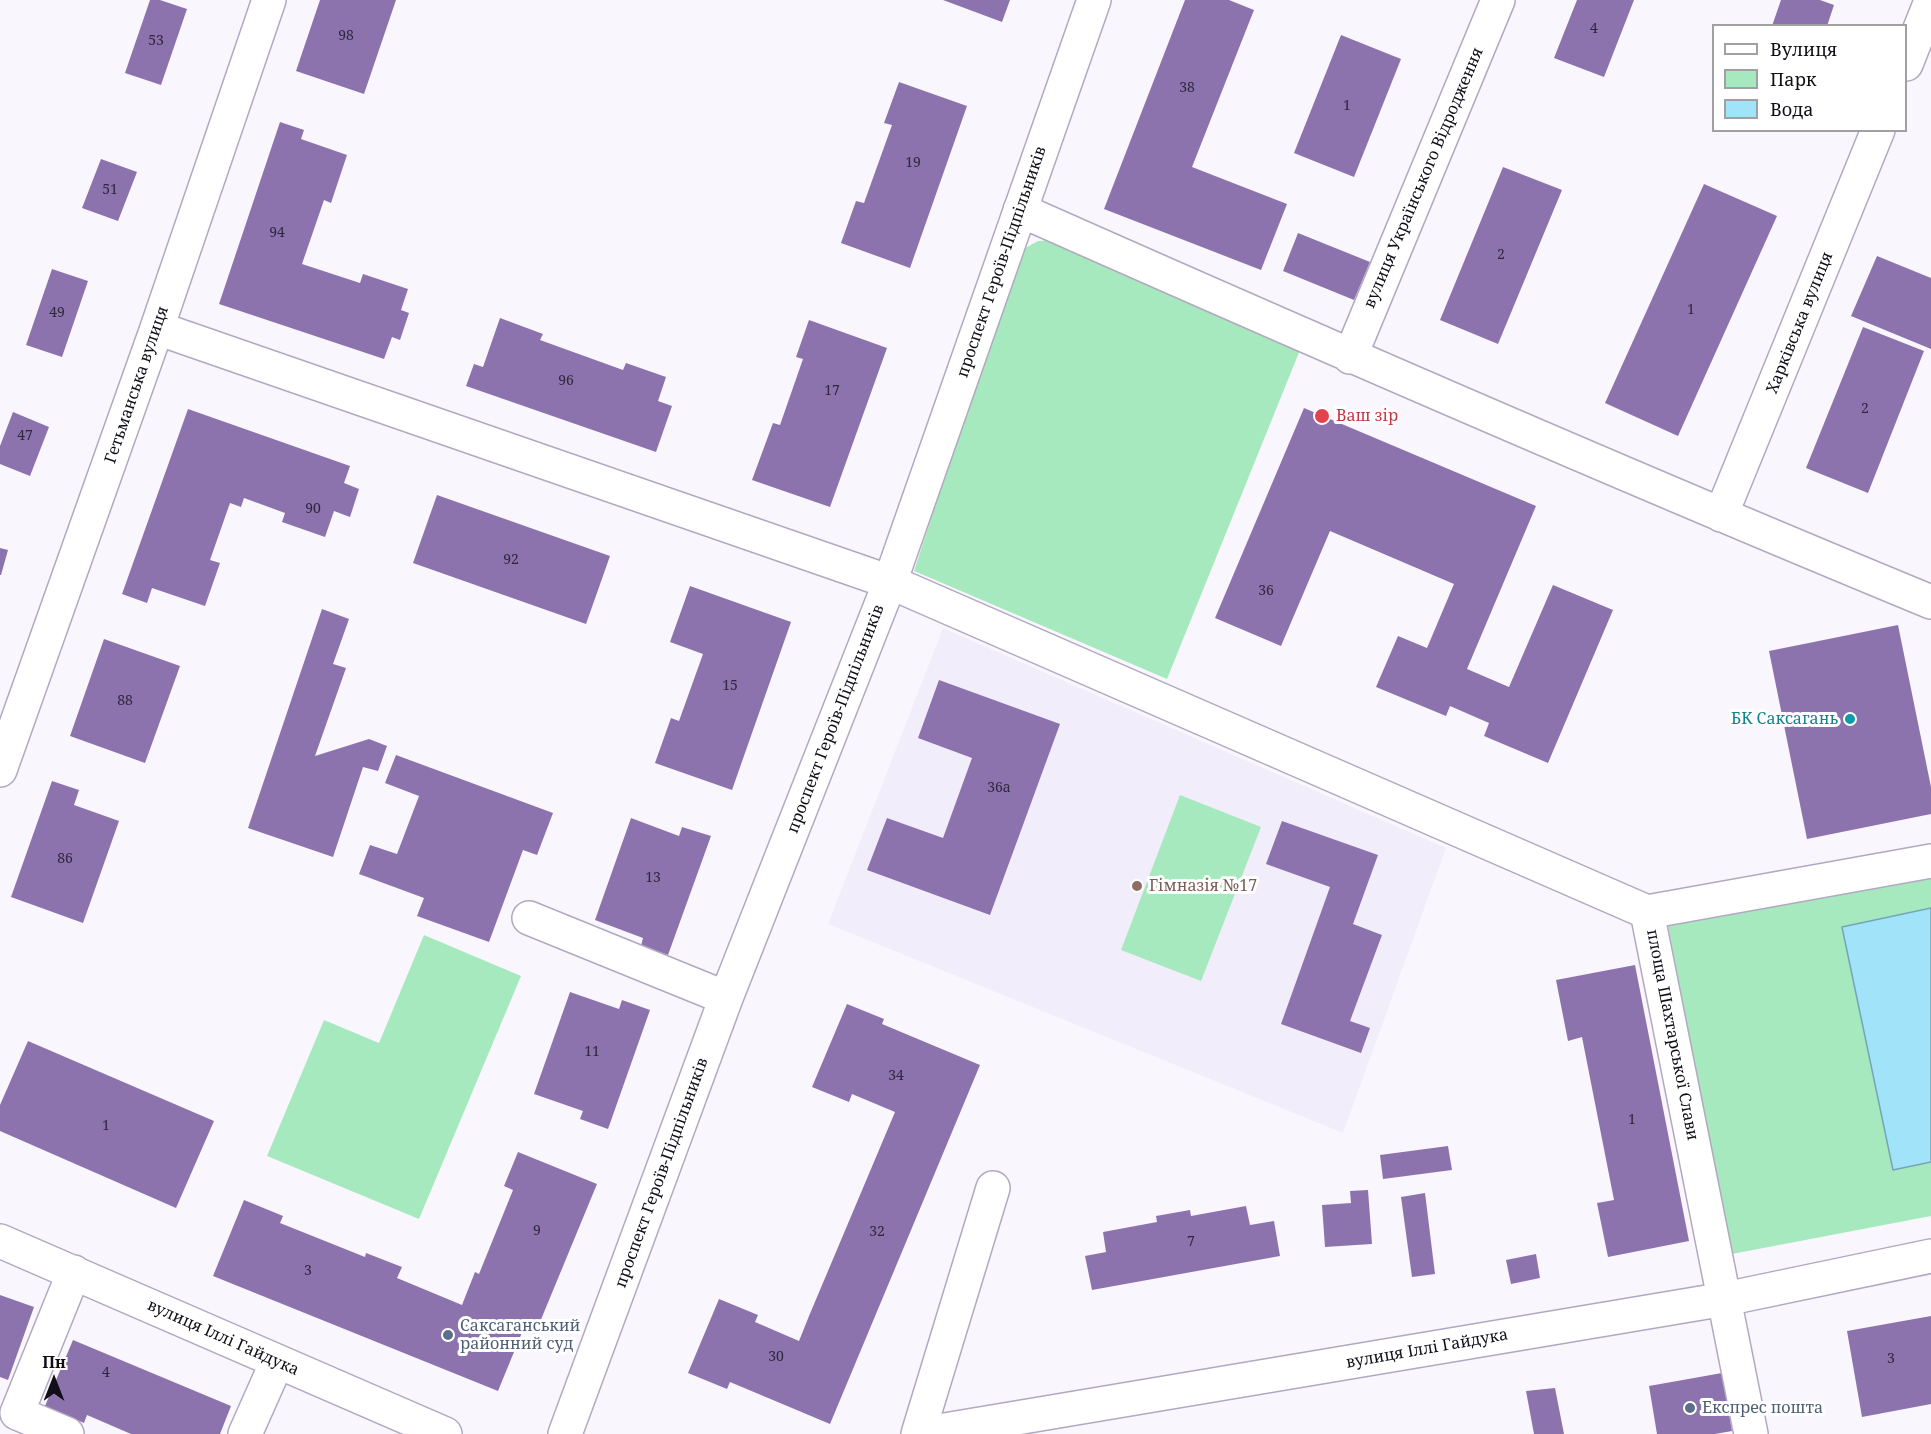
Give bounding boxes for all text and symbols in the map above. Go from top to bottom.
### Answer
house number: 4 [1590,21,1598,37]
legend [1712,24,1907,132]
house number: 98 [338,28,354,44]
house number: 53 [148,33,164,49]
text: Вулиця [1770,37,1837,61]
street label: вулиця Українського Відродження [1360,45,1488,311]
text: Парк [1770,67,1817,91]
house number: 38 [1179,80,1195,96]
text: Вода [1770,97,1814,121]
house number: 1 [1343,98,1351,114]
street label: проспект Героїв-Підпільників [953,144,1051,380]
house number: 19 [905,155,921,171]
house number: 51 [102,182,118,198]
house number: 94 [269,225,285,241]
house number: 2 [1497,247,1505,263]
street label: Харківська вулиця [1763,249,1837,397]
house number: 1 [1687,302,1695,318]
street label: Гетьманська вулиця [101,304,173,466]
house number: 49 [49,305,65,321]
house number: 96 [558,373,574,389]
house number: 17 [824,383,840,399]
house number: 2 [1861,401,1869,417]
place label: Ваш зір [1336,406,1398,426]
marker: Ваш зір [1313,407,1331,425]
house number: 47 [17,428,33,444]
house number: 90 [305,501,321,517]
house number: 92 [503,552,519,568]
house number: 36 [1258,583,1274,599]
street label: проспект Героїв-Підпільників [783,602,889,836]
house number: 15 [722,678,738,694]
house number: 88 [117,693,133,709]
place label: БК Саксагань [1731,709,1838,729]
marker: БК Саксагань [1843,712,1857,726]
house number: 36а [987,780,1011,796]
house number: 86 [57,851,73,867]
house number: 13 [645,870,661,886]
place label: Гімназія №17 [1149,876,1257,896]
marker: Гімназія №17 [1130,879,1144,893]
street label: площа Шахтарської Слави [1642,928,1702,1142]
house number: 11 [584,1044,600,1060]
street label: проспект Героїв-Підпільників [611,1055,713,1291]
house number: 34 [888,1068,904,1084]
house number: 1 [1628,1112,1636,1128]
house number: 1 [102,1118,110,1134]
house number: 9 [533,1223,541,1239]
house number: 32 [869,1224,885,1240]
house number: 7 [1187,1234,1195,1250]
house number: 3 [304,1263,312,1279]
street label: вулиця Іллі Гайдука [144,1296,302,1380]
place label: Саксаганський районний суд [460,1316,580,1354]
street label: вулиця Іллі Гайдука [1345,1325,1509,1373]
marker: Саксаганський районний суд [441,1328,455,1342]
house number: 30 [768,1349,784,1365]
north arrow [24,1350,84,1410]
text: Пн [42,1351,66,1373]
house number: 3 [1887,1351,1895,1367]
house number: 4 [102,1365,110,1381]
place label: Експрес пошта [1702,1398,1823,1418]
marker: Експрес пошта [1683,1401,1697,1415]

